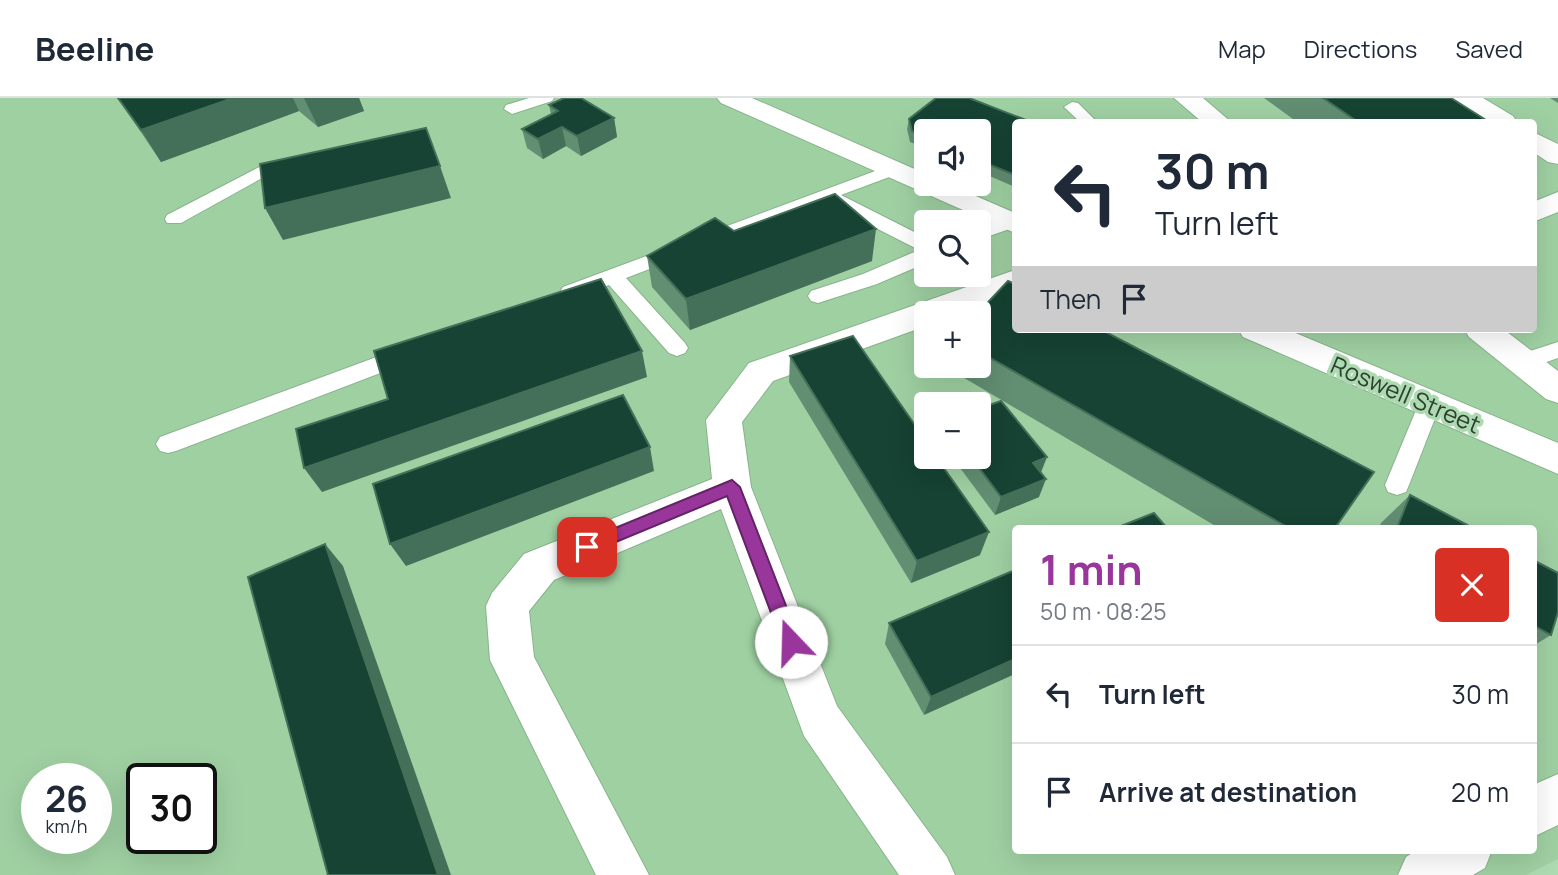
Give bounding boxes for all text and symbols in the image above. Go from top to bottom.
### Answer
text: Beeline [35,26,154,71]
text: Map [1218,32,1266,65]
text: Directions [1304,32,1417,65]
text: Saved [1455,32,1523,65]
map controls [914,119,991,469]
button: sound [914,119,991,196]
text: 30 m [1155,137,1270,204]
icon: left [1040,147,1131,238]
text: Turn left [1155,201,1279,245]
button: search [914,210,991,287]
icon: arrive [1115,280,1153,318]
text: Then [1040,281,1101,317]
button: + [914,301,991,378]
street label: Roswell Street [1326,348,1486,440]
button: − [914,392,991,469]
pin [557,517,617,577]
icon: arrive [568,528,606,566]
text: 1 min [1040,540,1143,598]
button: close [1435,548,1509,622]
text: 50 m · 08:25 [1040,595,1166,627]
position arrow [754,605,828,679]
icon: left [1040,675,1078,713]
text: Turn left [1099,676,1206,712]
text: 30 m [1452,676,1509,712]
speed limit sign: 30 [126,763,217,854]
icon: arrive [1040,773,1078,811]
text: Arrive at destination [1099,774,1357,810]
text: 20 m [1451,774,1509,810]
text: 26 [45,775,88,823]
text: km/h [46,814,87,838]

